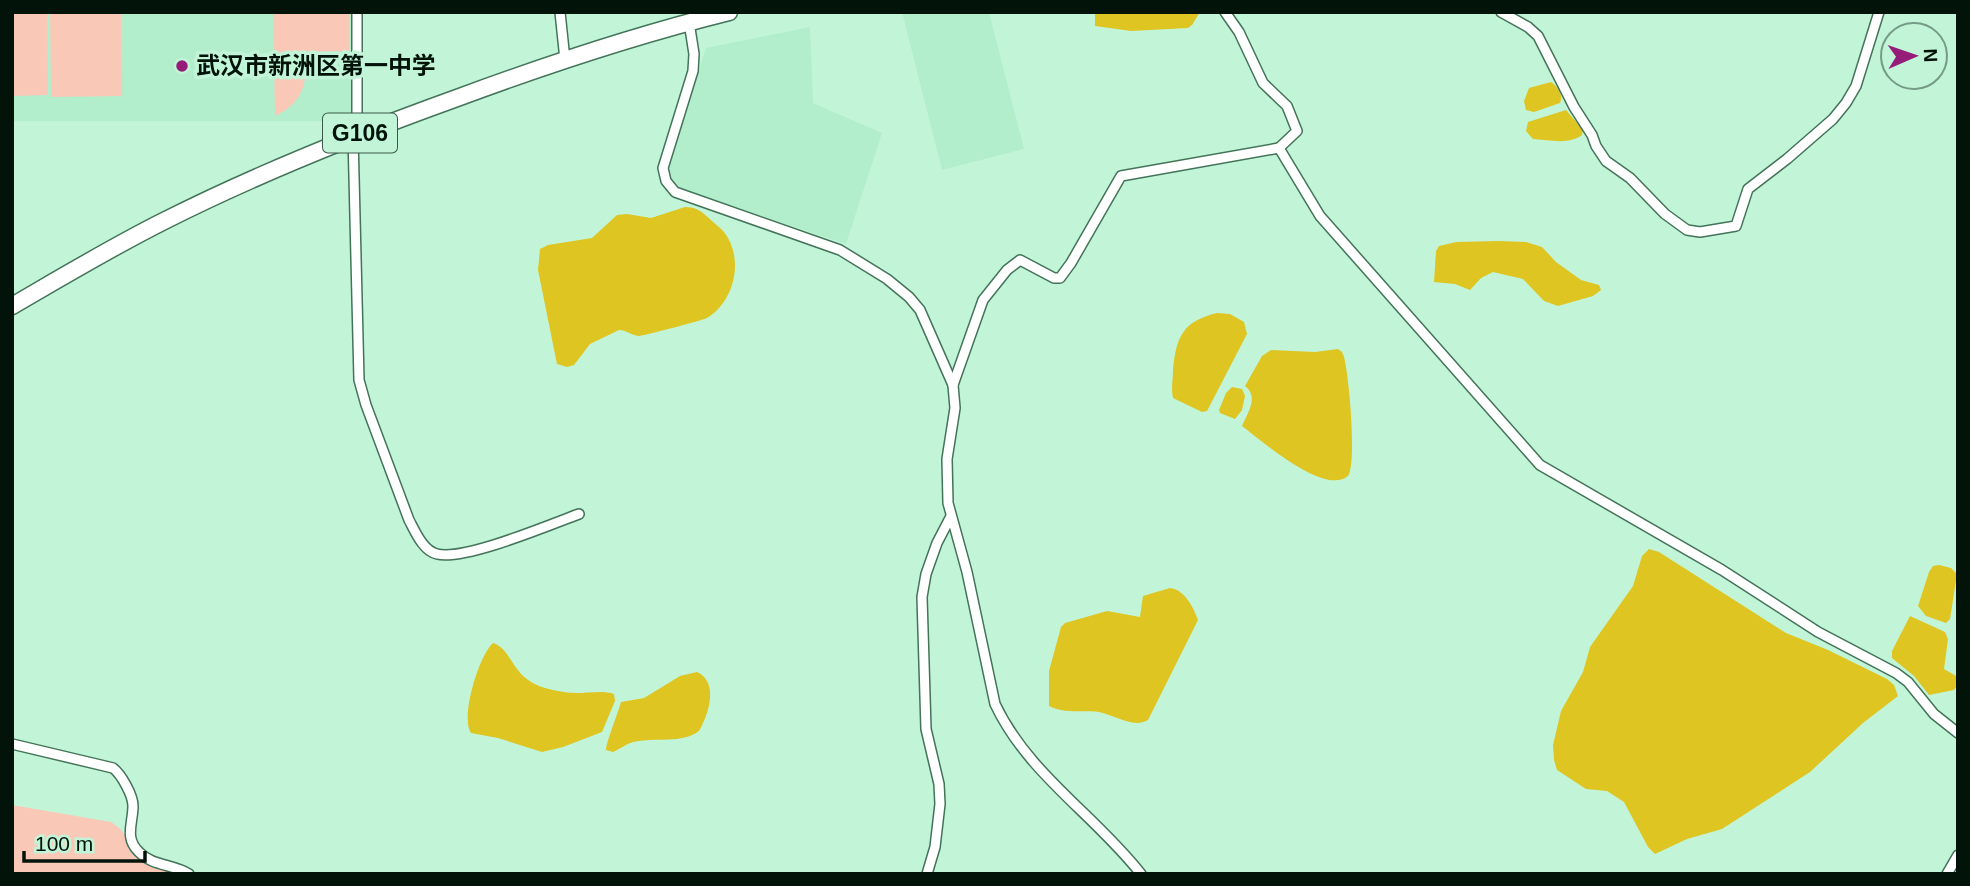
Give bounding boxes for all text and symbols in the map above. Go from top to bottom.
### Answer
north arrow [1879,21,1949,91]
text: N [1920,48,1941,63]
place label: 武汉市新洲区第一中学 [196,52,436,79]
marker: 武汉市新洲区第一中学 [174,58,190,74]
road number: G106 [323,114,397,152]
scale bar [24,820,145,864]
text: 100 m [35,832,93,855]

